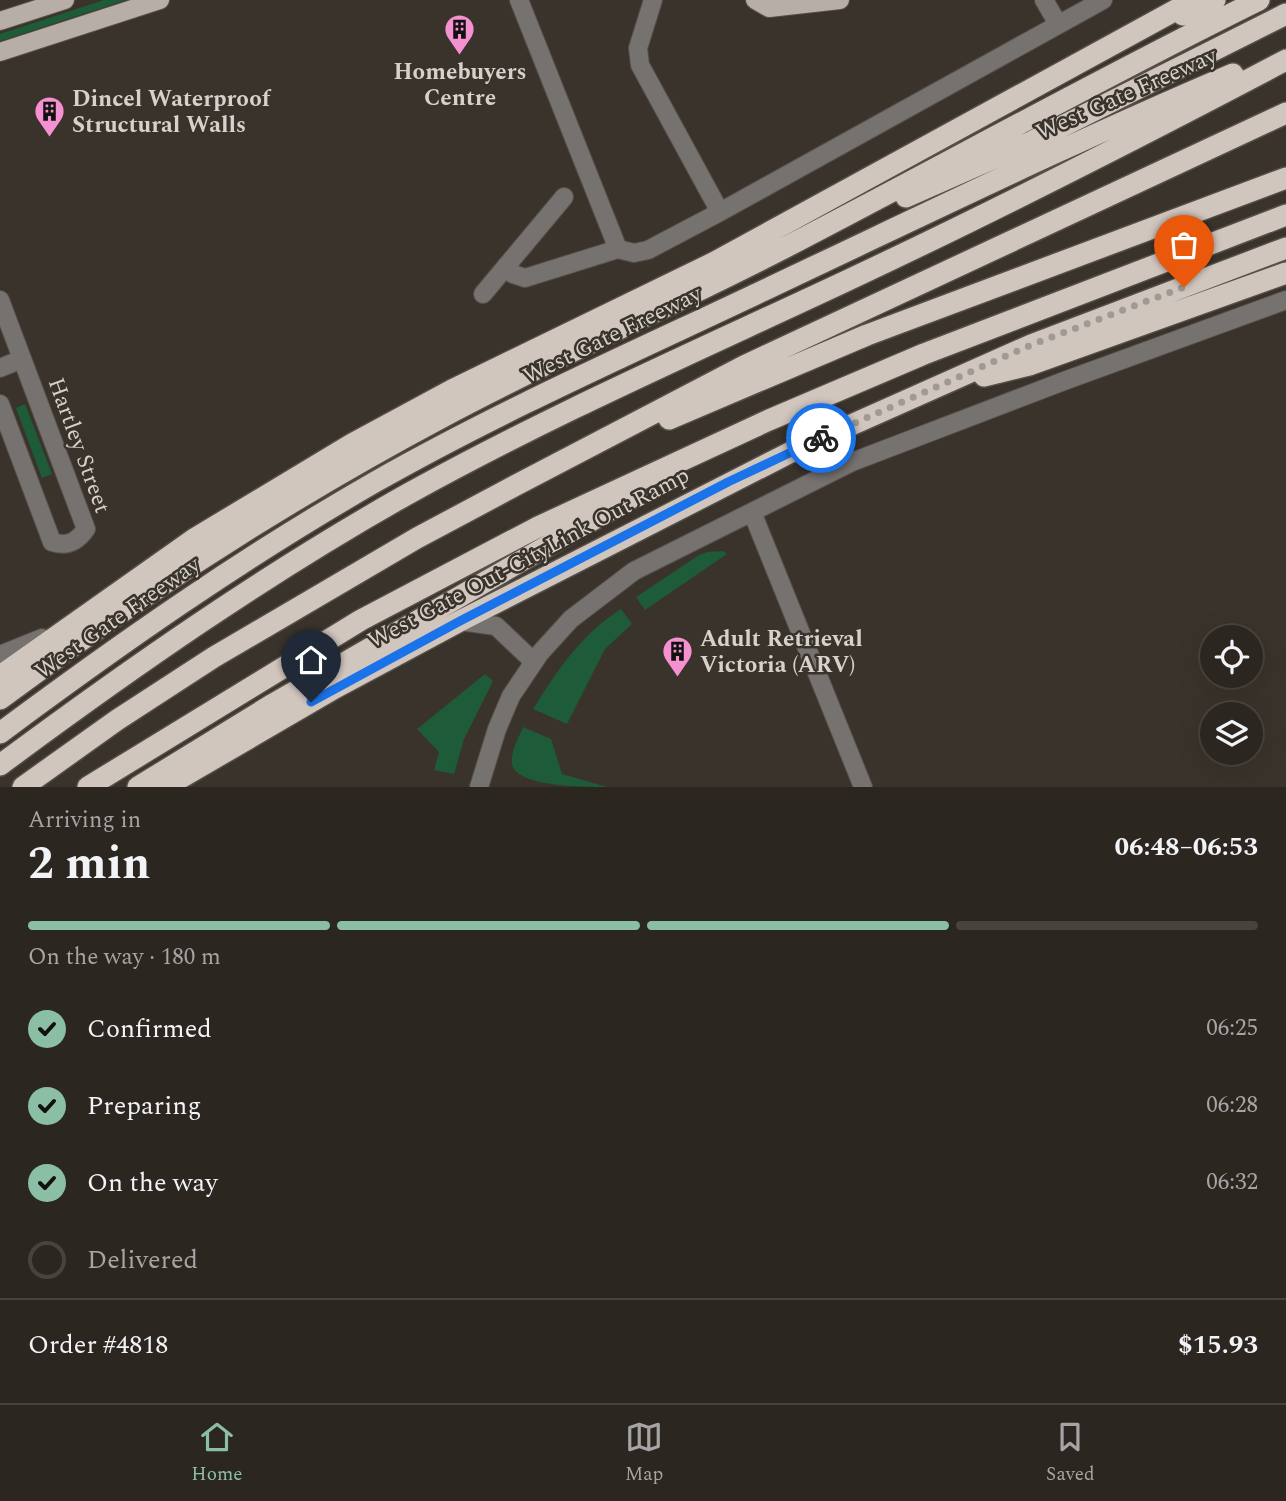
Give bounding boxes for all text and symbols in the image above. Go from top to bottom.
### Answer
building icon: Homebuyers Centre [443,13,477,57]
street label: West Gate Freeway [1030,38,1224,150]
place label: Homebuyers Centre [393,55,527,116]
place label: Dincel Waterproof Structural Walls [72,82,272,143]
building icon: Dincel Waterproof Structural Walls [32,94,66,138]
pin [1154,215,1214,287]
icon: bag [1165,226,1203,264]
street label: West Gate Freeway [517,276,709,394]
street label: Hartley Street [38,373,119,518]
courier [786,403,856,473]
icon: bike [802,419,840,457]
street label: West Gate Out-CityLink Out Ramp [361,458,696,658]
street label: West Gate Freeway [28,547,209,689]
place label: Adult Retrieval Victoria (ARV) [700,622,863,683]
map controls [1200,625,1263,765]
button: locate [1200,625,1263,688]
pin [281,630,341,702]
building icon: Adult Retrieval Victoria (ARV) [660,634,694,678]
icon: home [292,641,330,679]
button: layers [1200,702,1263,765]
text: Arriving in [28,803,141,838]
text: 06:48–06:53 [1114,827,1258,867]
text: 2 min [28,829,150,899]
text: On the way · 180 m [28,940,221,975]
text: Confirmed [87,1009,212,1049]
icon: check [28,1010,66,1048]
text: 06:25 [1206,1011,1258,1046]
text: Preparing [87,1086,201,1126]
icon: check [28,1087,66,1125]
text: 06:28 [1206,1088,1258,1123]
text: On the way [87,1163,218,1203]
icon: check [28,1164,66,1202]
text: 06:32 [1206,1165,1258,1200]
text: Delivered [87,1240,198,1280]
text: Order #4818 [28,1325,168,1365]
text: $15.93 [1178,1325,1258,1365]
tab: Home [191,1418,242,1489]
tab: Map [625,1418,663,1489]
tab: Saved [1046,1418,1095,1489]

